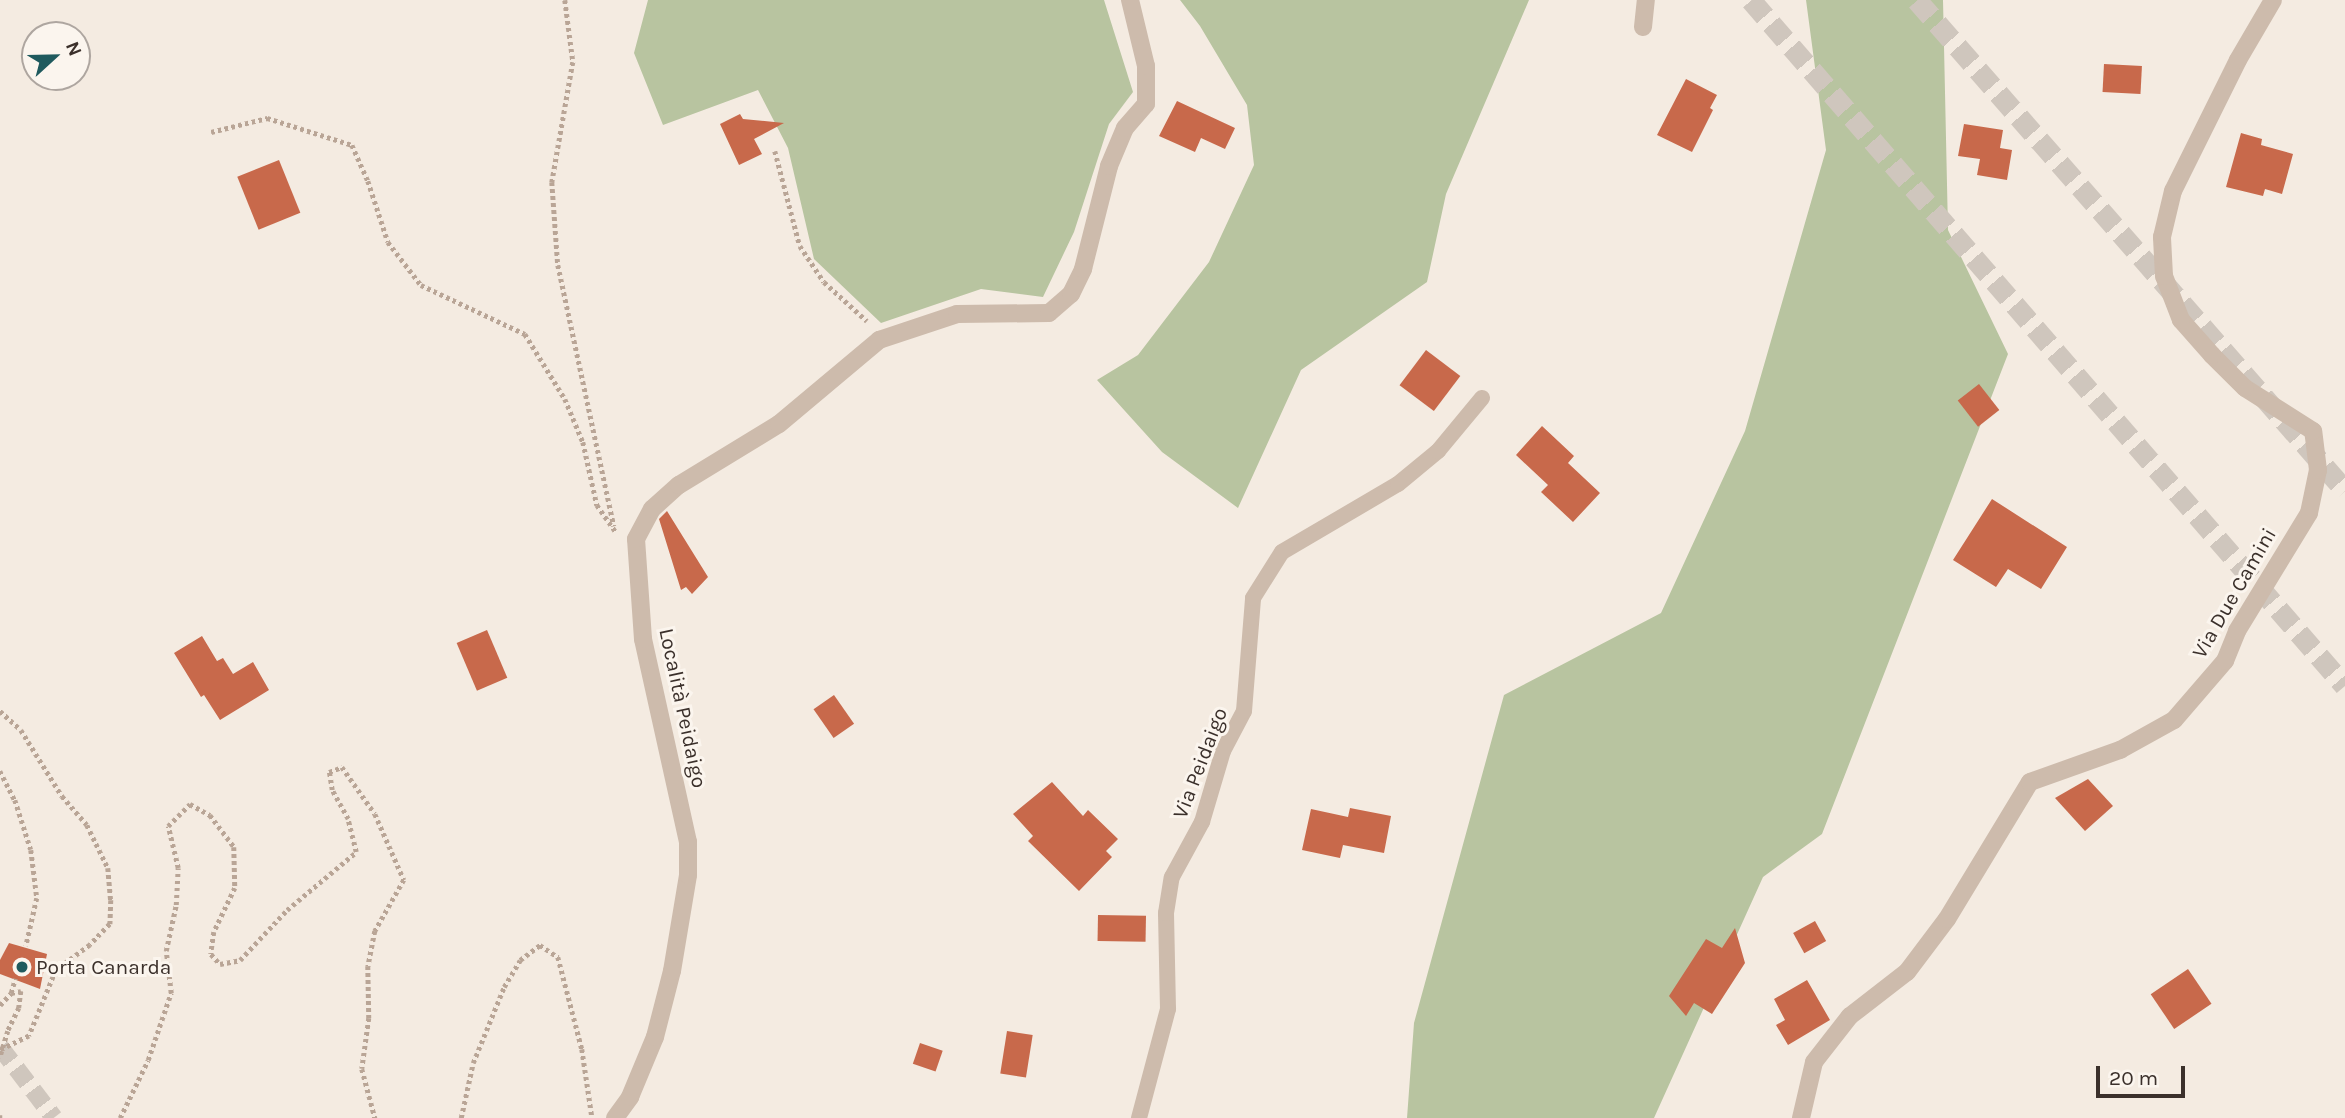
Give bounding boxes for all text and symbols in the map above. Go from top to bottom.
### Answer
north arrow [21,21,91,91]
text: N [61,38,86,59]
street label: Via Due Camini [2187,523,2281,663]
street label: Località Peidaigo [654,626,712,790]
street label: Via Peidaigo [1167,704,1233,822]
place label: Porta Canarda [36,954,171,980]
marker: Porta Canarda [14,959,30,975]
scale bar [2100,1052,2189,1096]
text: 20 m [2109,1066,2158,1090]

